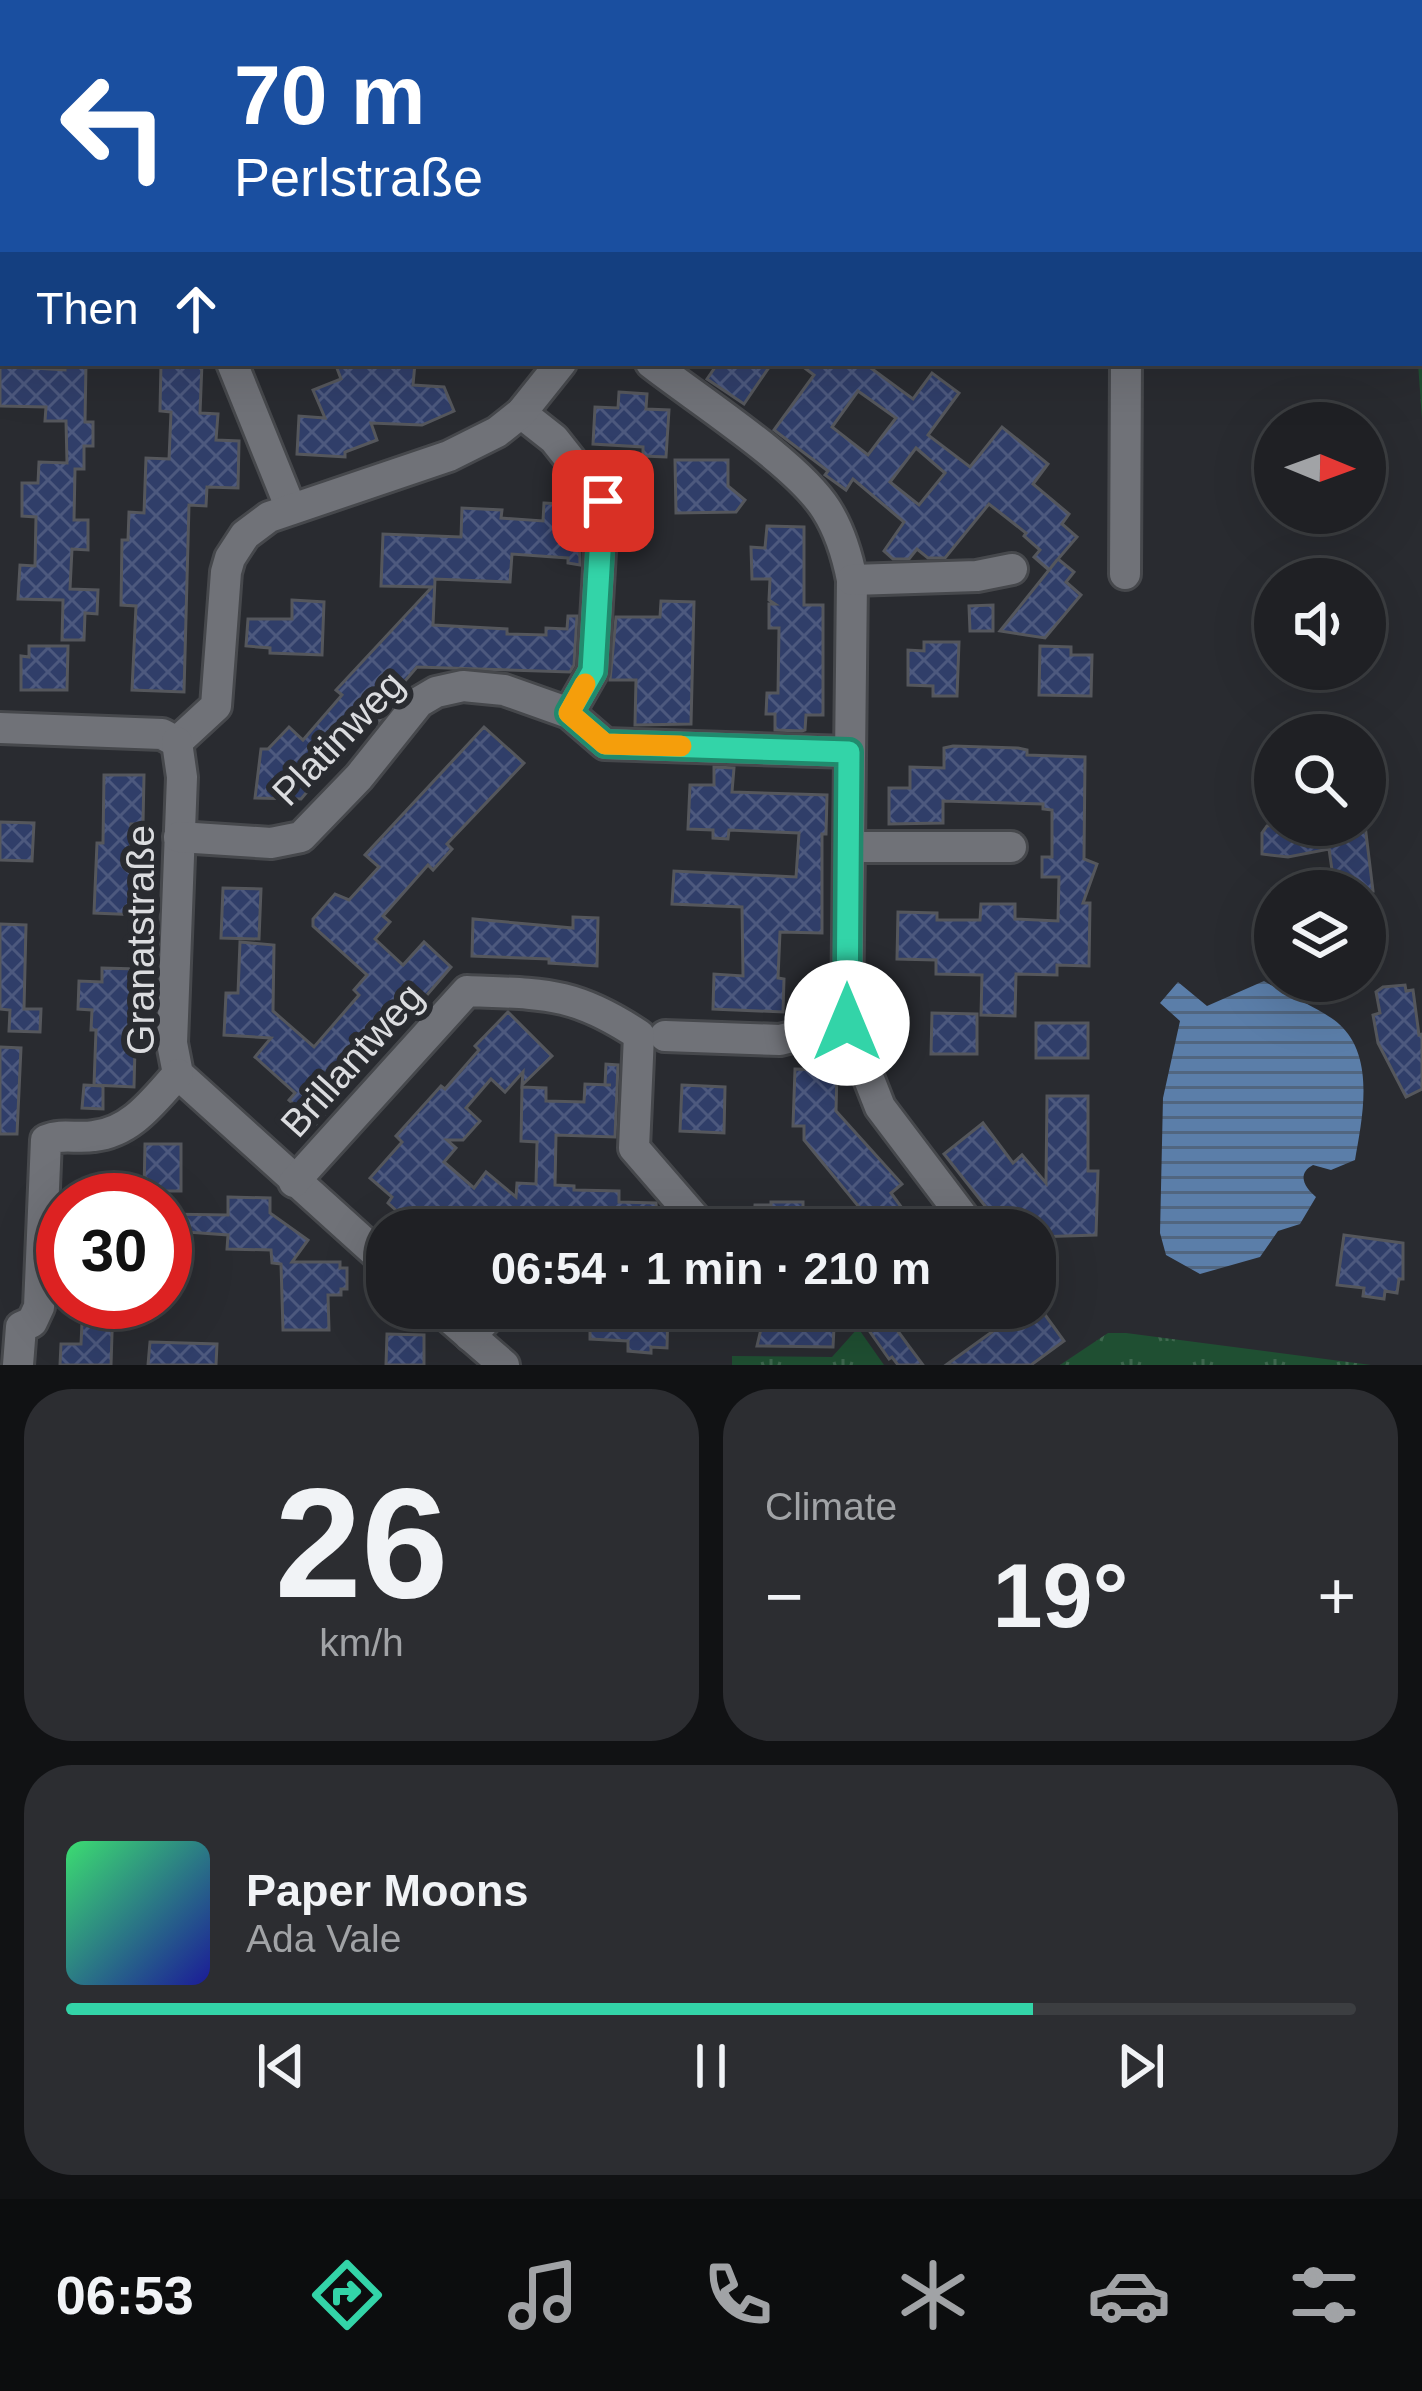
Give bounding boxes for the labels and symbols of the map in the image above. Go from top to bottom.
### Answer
north arrow [1254,402,1386,534]
pin [552,450,654,552]
street label: Platinweg [264,662,412,814]
street label: Granatstraße [119,825,162,1055]
position arrow [784,960,910,1086]
street label: Brillantweg [272,975,432,1145]
speed limit sign: 30 [36,1173,192,1329]

